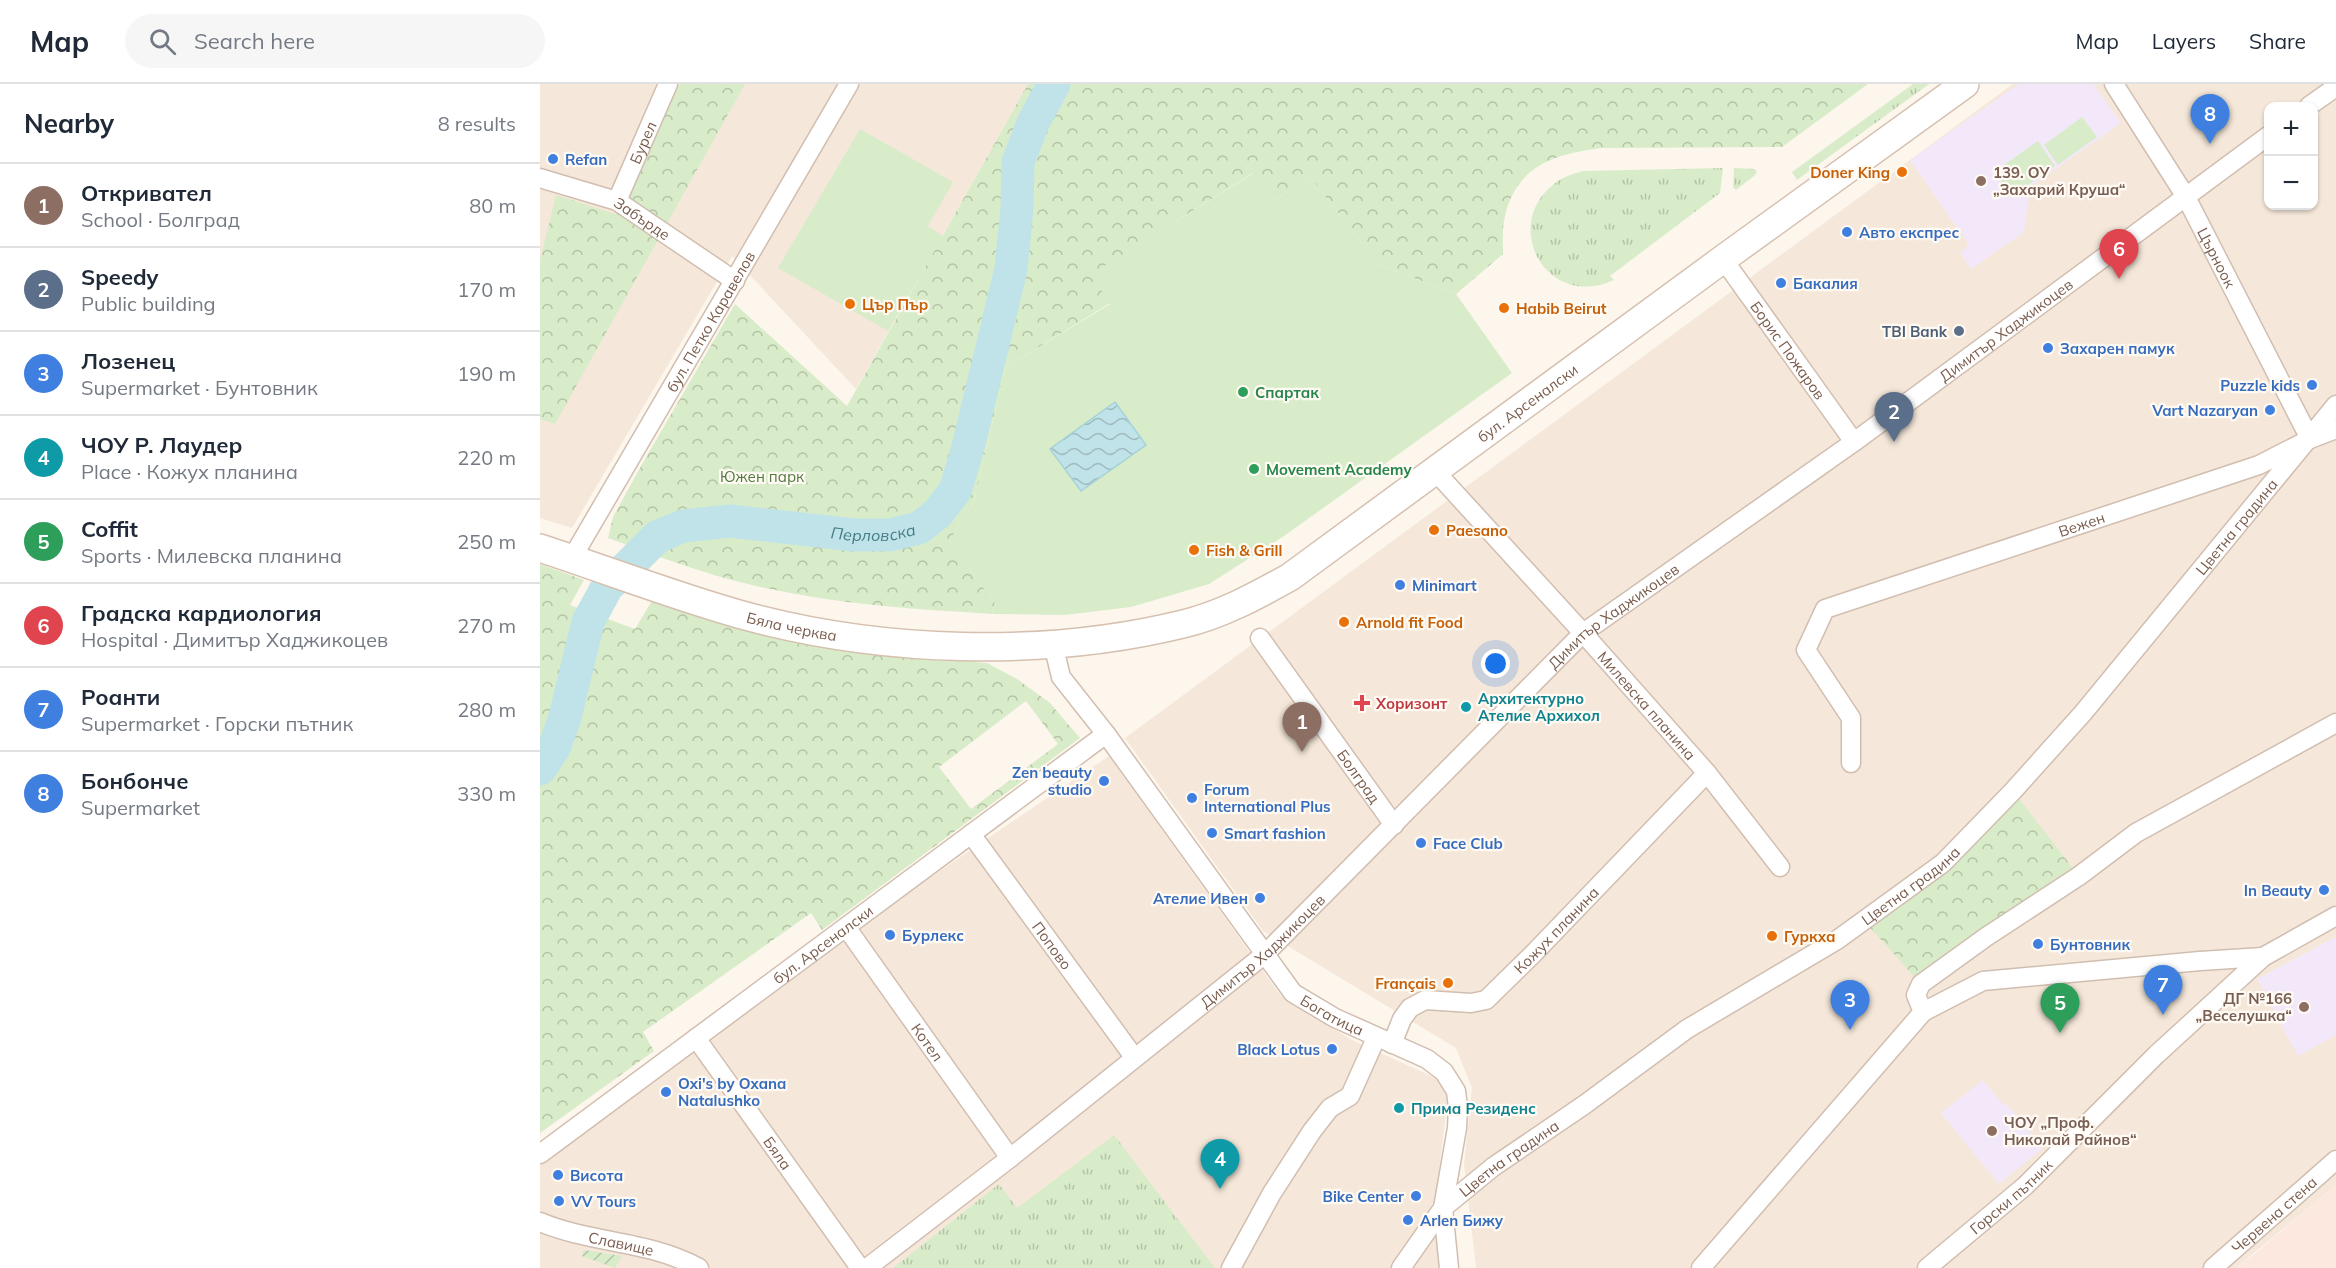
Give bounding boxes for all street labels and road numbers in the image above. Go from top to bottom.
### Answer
street label: Бурел [625,118,660,167]
street label: Забърде [611,192,674,244]
street label: Църноок [2194,224,2241,292]
street label: бул. Петко Каравелов [662,248,759,395]
street label: Димитър Хаджикоцев [1935,274,2076,385]
street label: Борис Пожаров [1747,297,1830,403]
street label: бул. Арсеналски [1473,360,1581,446]
street label: Цветна градина [2191,475,2281,578]
street label: Вежен [2056,507,2107,540]
street label: Димитър Хаджикоцев [1544,559,1682,673]
street label: Бяла черква [745,607,838,645]
street label: Милевска планина [1594,647,1700,764]
street label: Болград [1333,746,1385,807]
street label: Цветна градина [1857,842,1964,929]
street label: Кожух планина [1510,882,1602,977]
street label: Димитър Хаджикоцев [1196,890,1329,1012]
street label: бул. Арсеналски [769,901,877,988]
street label: Попово [1029,918,1076,973]
street label: Богатица [1297,990,1367,1039]
street label: Котел [908,1019,948,1065]
street label: Цветна градина [1455,1116,1562,1201]
street label: Бяла [760,1132,796,1173]
street label: Горски пътник [1965,1155,2056,1238]
street label: Червена стена [2227,1172,2321,1257]
street label: Славище [587,1227,656,1259]

